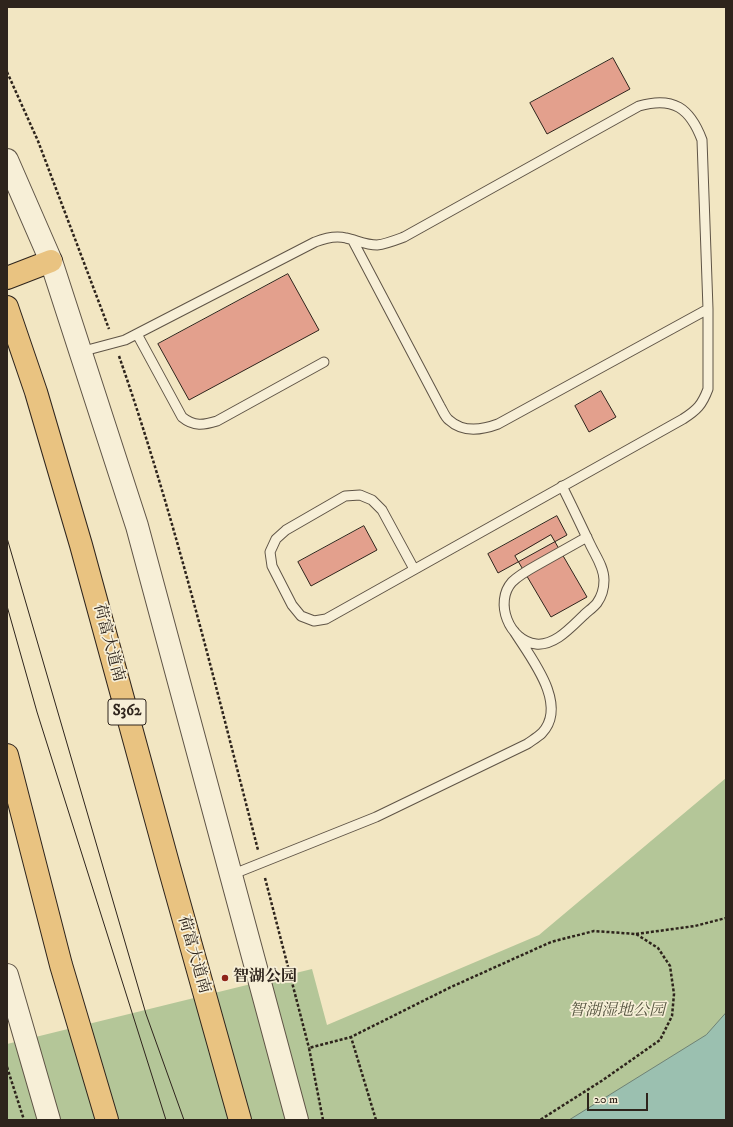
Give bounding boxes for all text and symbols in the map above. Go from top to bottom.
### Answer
street label: 荷富大道南 [88,602,128,684]
road number: S362 [108,699,146,725]
street label: 荷富大道南 [173,914,213,996]
place label: 智湖公园 [233,968,297,988]
marker: 智湖公园 [220,973,230,983]
park label: 智湖湿地公园 [569,1002,665,1022]
scale bar [589,1085,650,1111]
text: 20 m [594,1092,618,1107]

